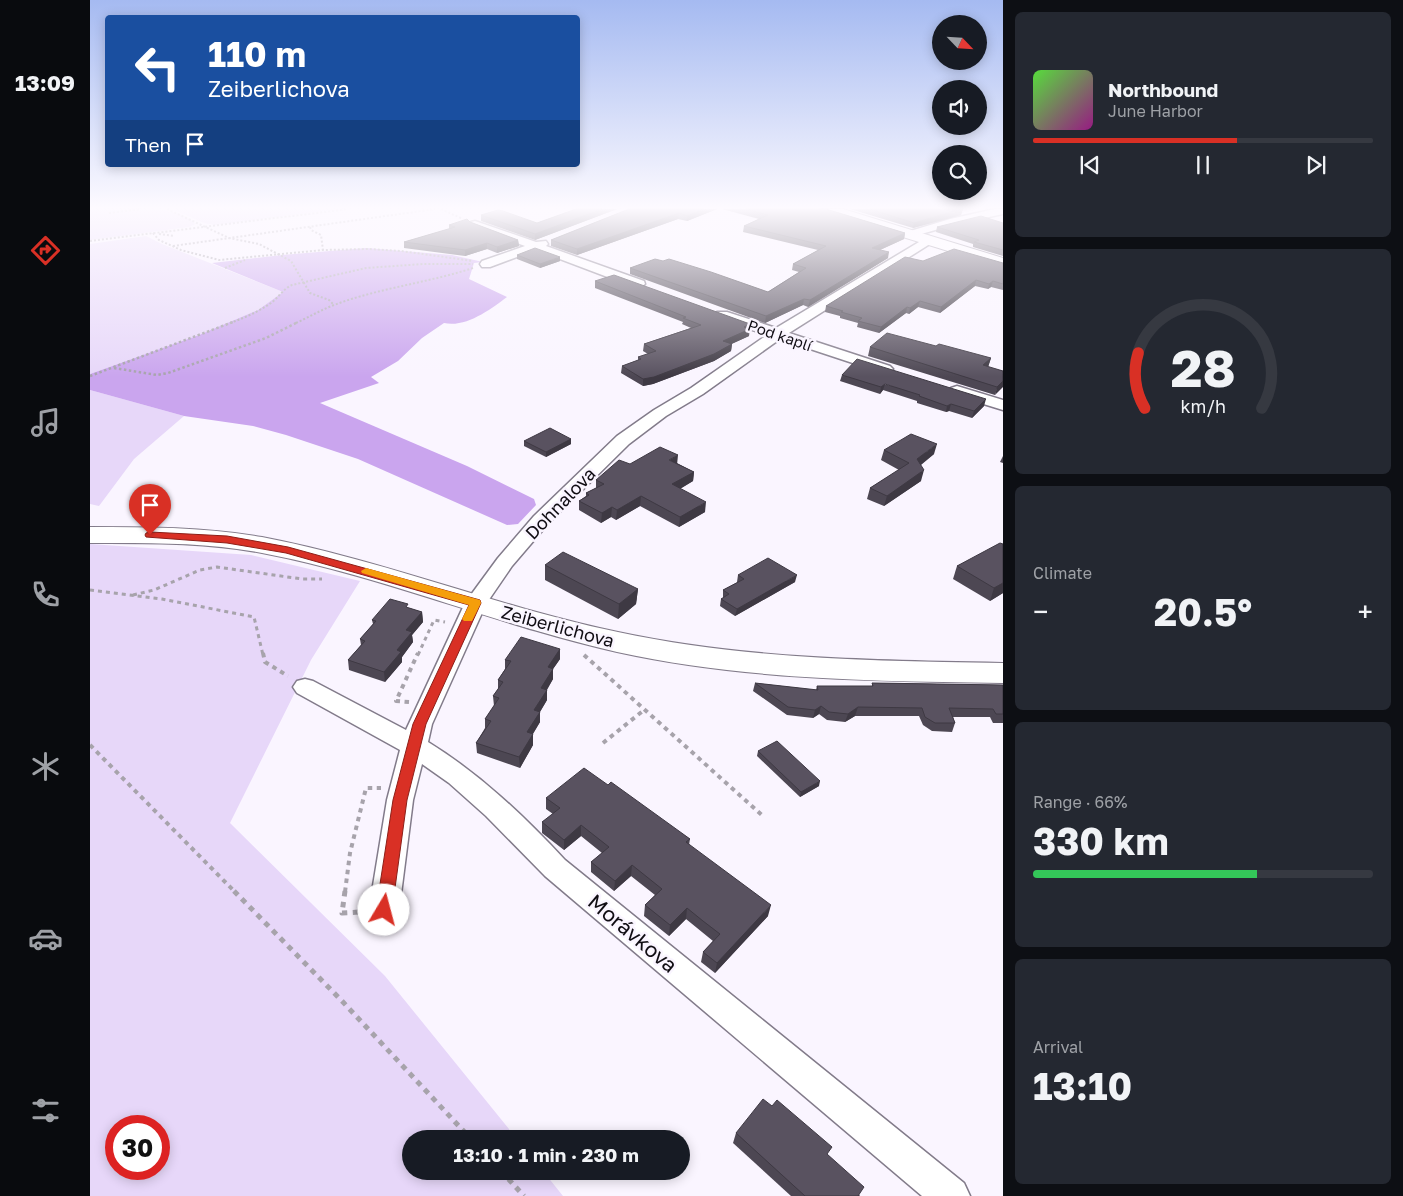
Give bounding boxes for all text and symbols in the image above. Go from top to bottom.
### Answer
north arrow [932,15,988,70]
map controls [932,15,987,200]
text: 110 m [208,33,306,75]
icon: left [125,35,190,100]
text: 13:09 [15,69,75,96]
text: Zeiberlichova [208,75,350,102]
text: Northbound [1108,78,1218,101]
button: sound [932,80,987,135]
text: June Harbor [1108,101,1203,121]
icon: arrive [181,130,209,158]
text: Then [125,133,171,156]
button: search [932,145,987,200]
icon: previous [1076,151,1104,179]
icon: pause [1189,151,1217,179]
icon: next [1302,151,1330,179]
icon: directions [28,233,63,268]
street label: Pod kaplí [746,316,815,355]
text: 28 [1170,336,1236,398]
text: km/h [1180,395,1226,417]
icon: music [28,405,63,440]
street label: Dohnalova [520,462,600,544]
pin [129,484,171,535]
icon: arrive [136,491,164,519]
text: Climate [1033,563,1092,583]
icon: phone [28,577,63,612]
text: 20.5° [1154,589,1252,634]
text: − [1033,595,1048,628]
text: + [1358,595,1373,628]
street label: Zeiberlichova [499,600,617,652]
icon: climate [28,749,63,784]
text: Range · 66% [1033,792,1127,812]
text: 330 km [1033,818,1169,863]
position arrow [357,883,409,935]
street label: Morávkova [583,888,683,978]
icon: car [28,921,63,956]
text: Arrival [1033,1037,1083,1057]
text: 13:10 [1033,1063,1132,1108]
icon: filters [28,1093,63,1128]
speed limit sign: 30 [105,1115,170,1180]
text: 13:10 · 1 min · 230 m [453,1143,639,1166]

